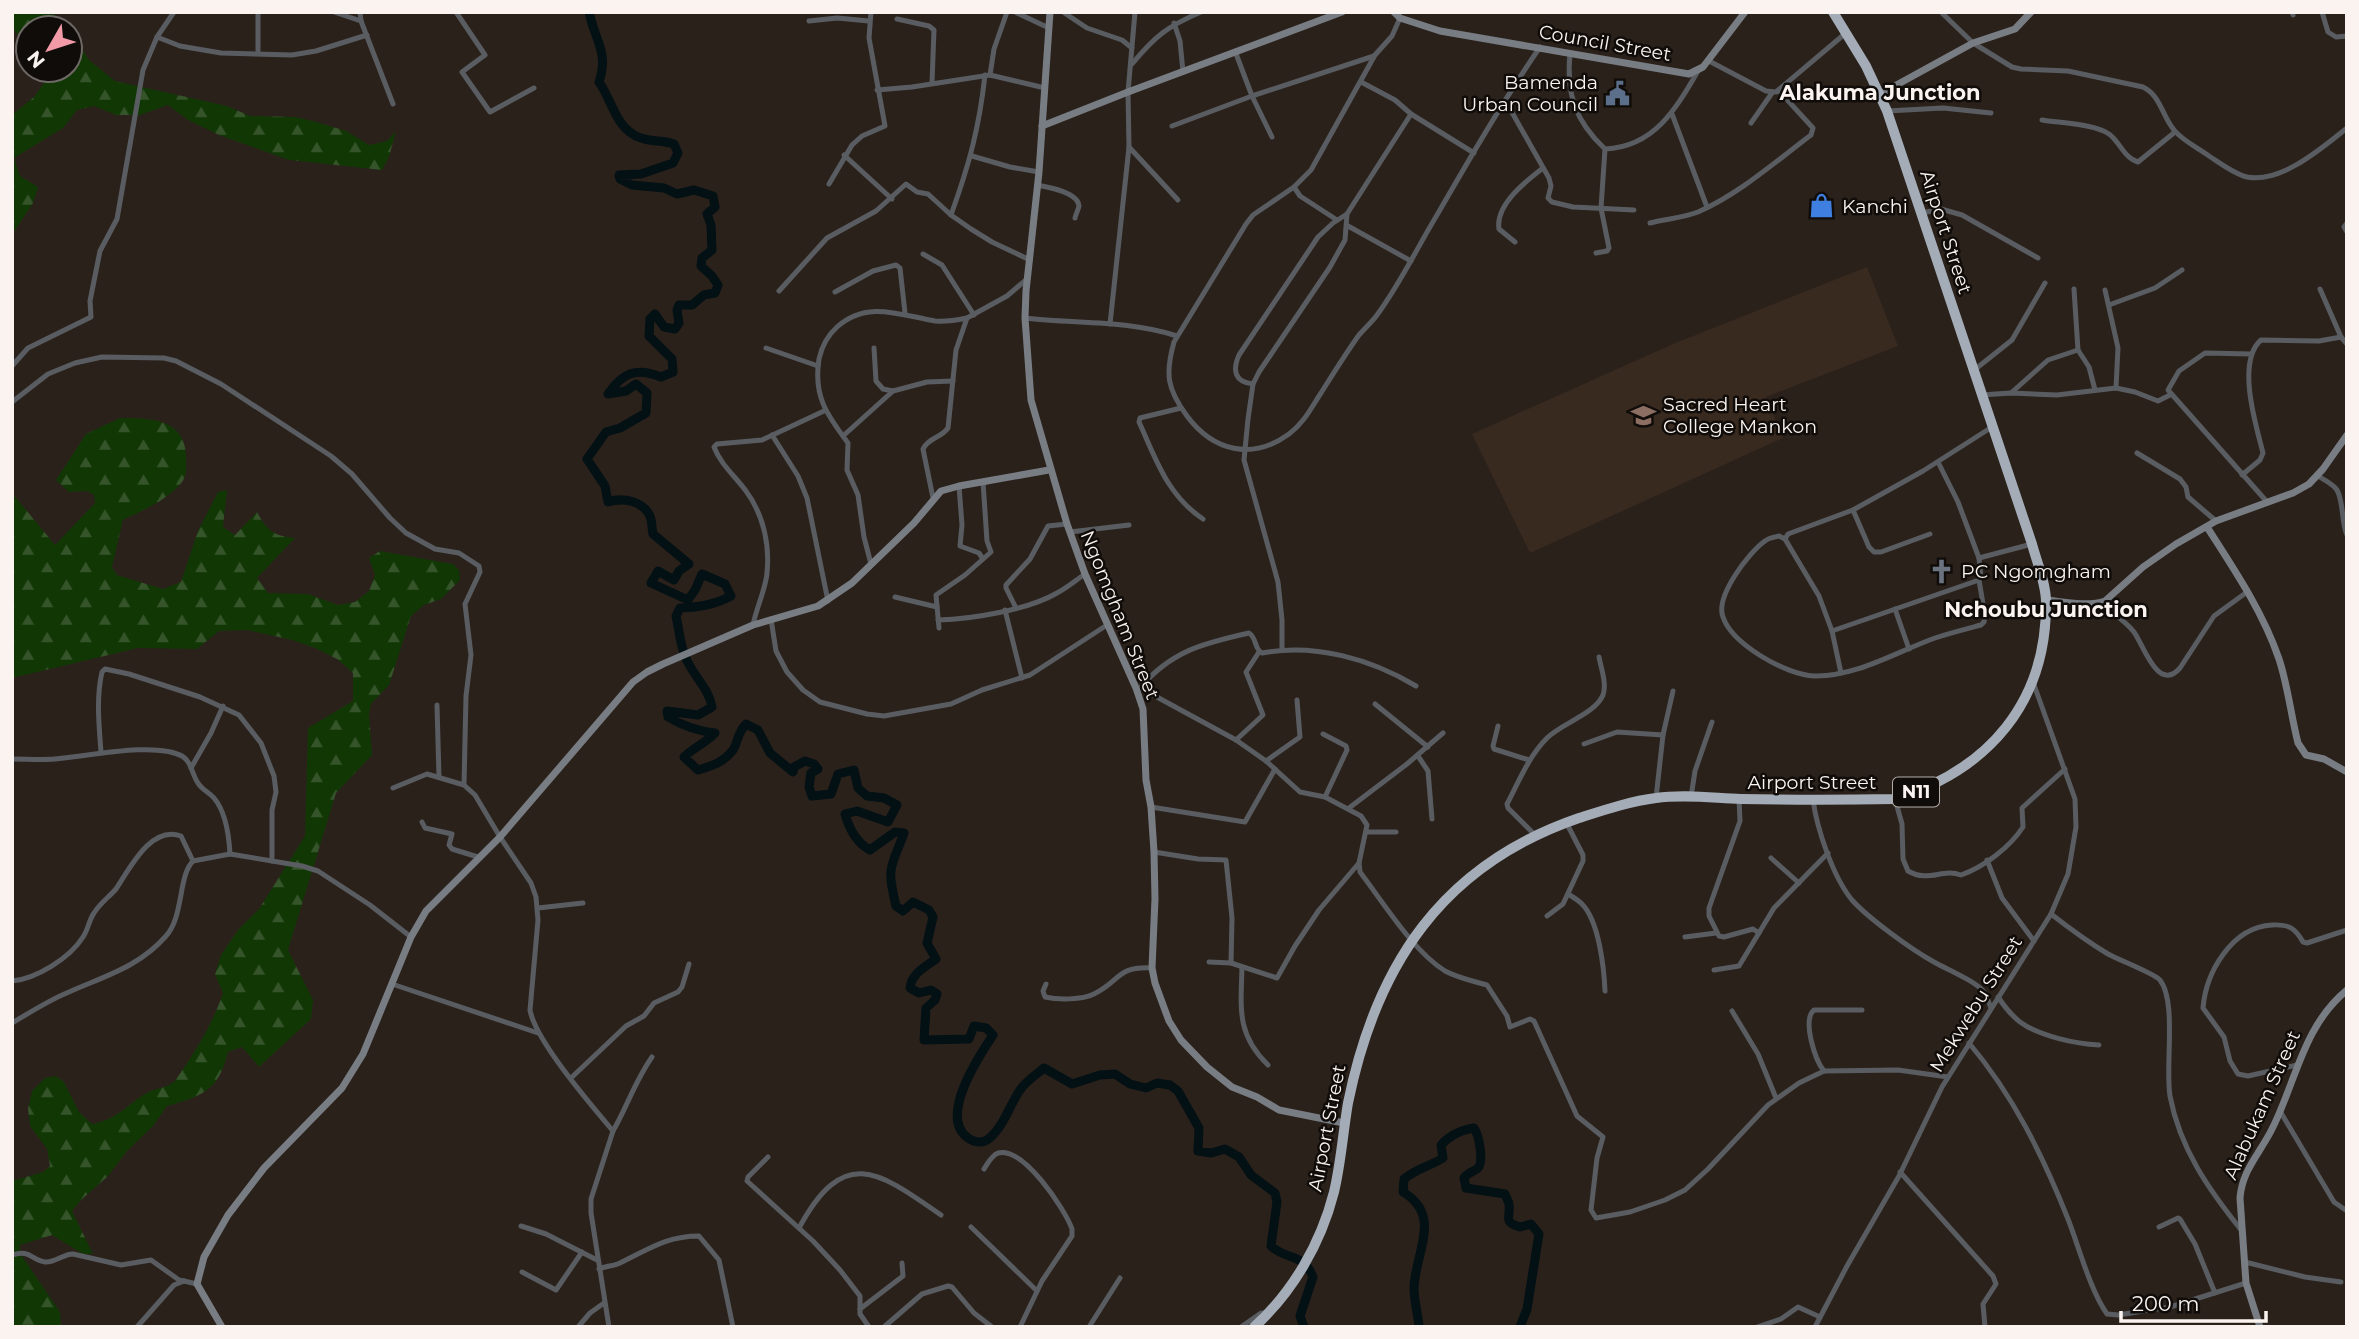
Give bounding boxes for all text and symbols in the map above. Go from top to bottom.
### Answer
north arrow [14,14,84,84]
street label: Council Street [1537,20,1673,66]
text: N [22,46,50,73]
place label: Bamenda Urban Council [1462,71,1598,116]
public building icon: Bamenda Urban Council [1604,79,1632,107]
district label: Alakuma Junction [1779,80,1980,105]
street label: Airport Street [1915,167,1977,297]
shop icon: Kanchi [1808,192,1836,220]
place label: Kanchi [1842,195,1908,218]
place label: Sacred Heart College Mankon [1663,393,1817,438]
school or university icon: Sacred Heart College Mankon [1629,401,1657,429]
street label: Ngomgham Street [1076,527,1165,703]
church icon: PC Ngomgham [1927,557,1955,585]
place label: PC Ngomgham [1961,560,2111,583]
district label: Nchoubu Junction [1944,597,2148,622]
street label: Airport Street [1747,771,1877,794]
road number: N11 [1893,778,1939,806]
street label: Mekwebu Street [1925,931,2027,1076]
street label: Alabukam Street [2219,1027,2305,1183]
street label: Airport Street [1303,1062,1351,1194]
scale bar [2121,1280,2266,1324]
text: 200 m [2132,1291,2199,1316]

